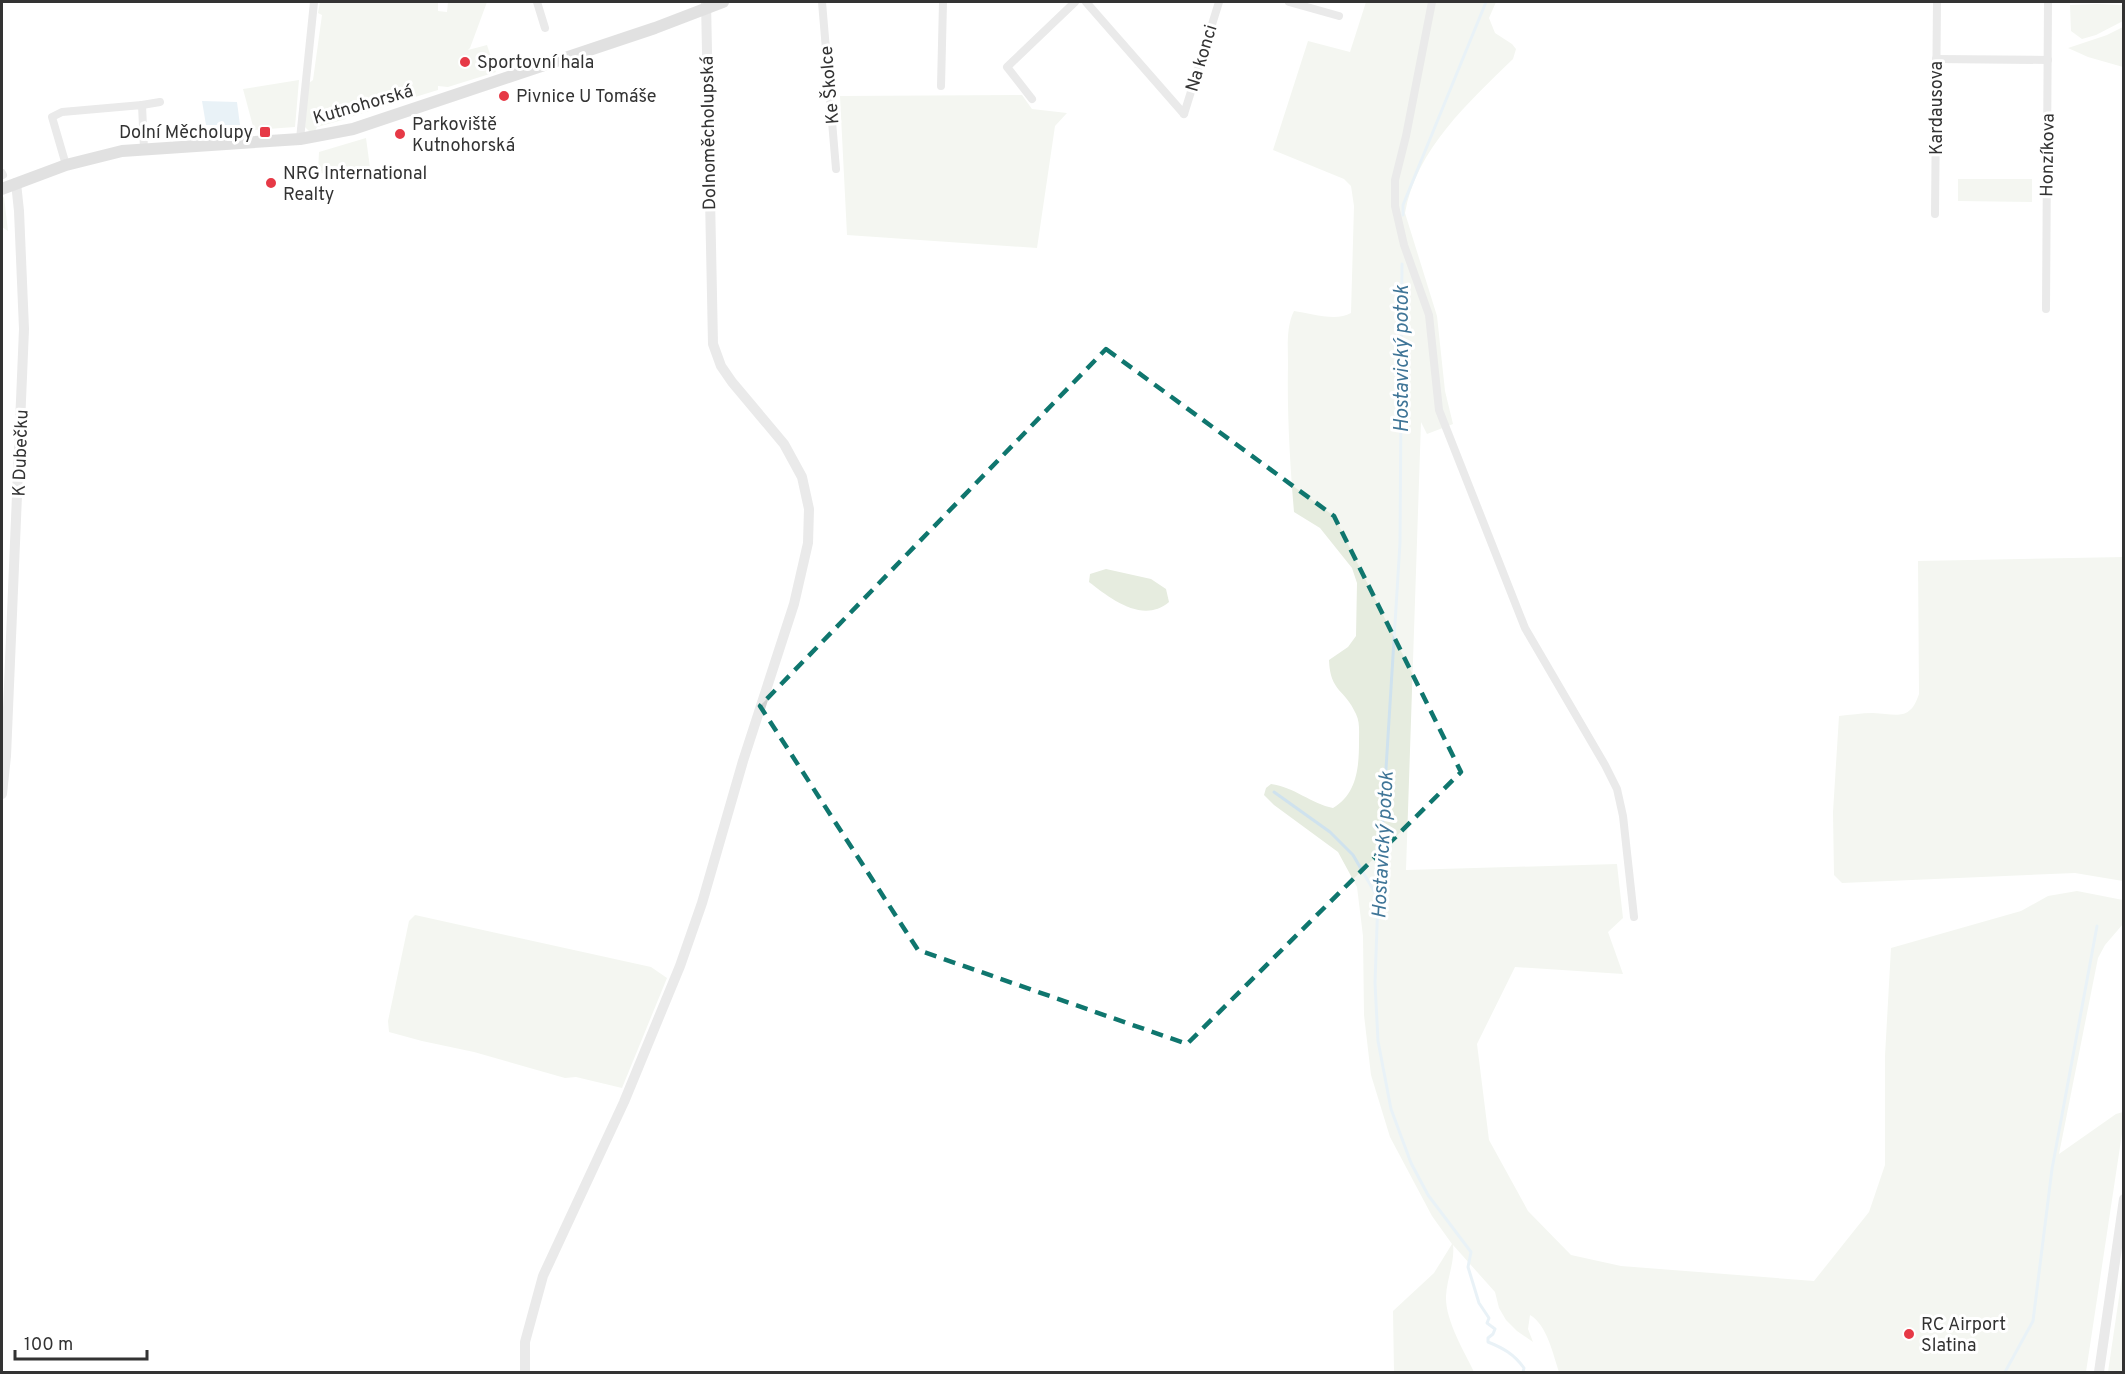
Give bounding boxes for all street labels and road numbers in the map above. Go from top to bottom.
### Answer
street label: Na konci [1181,22,1223,95]
street label: Ke Školce [814,45,845,125]
street label: Dolnoměcholupská [697,56,722,210]
street label: Kardausova [1926,61,1949,155]
street label: Kutnohorská [311,80,416,131]
street label: Honzíkova [2036,113,2061,197]
street label: K Dubečku [8,409,35,497]

